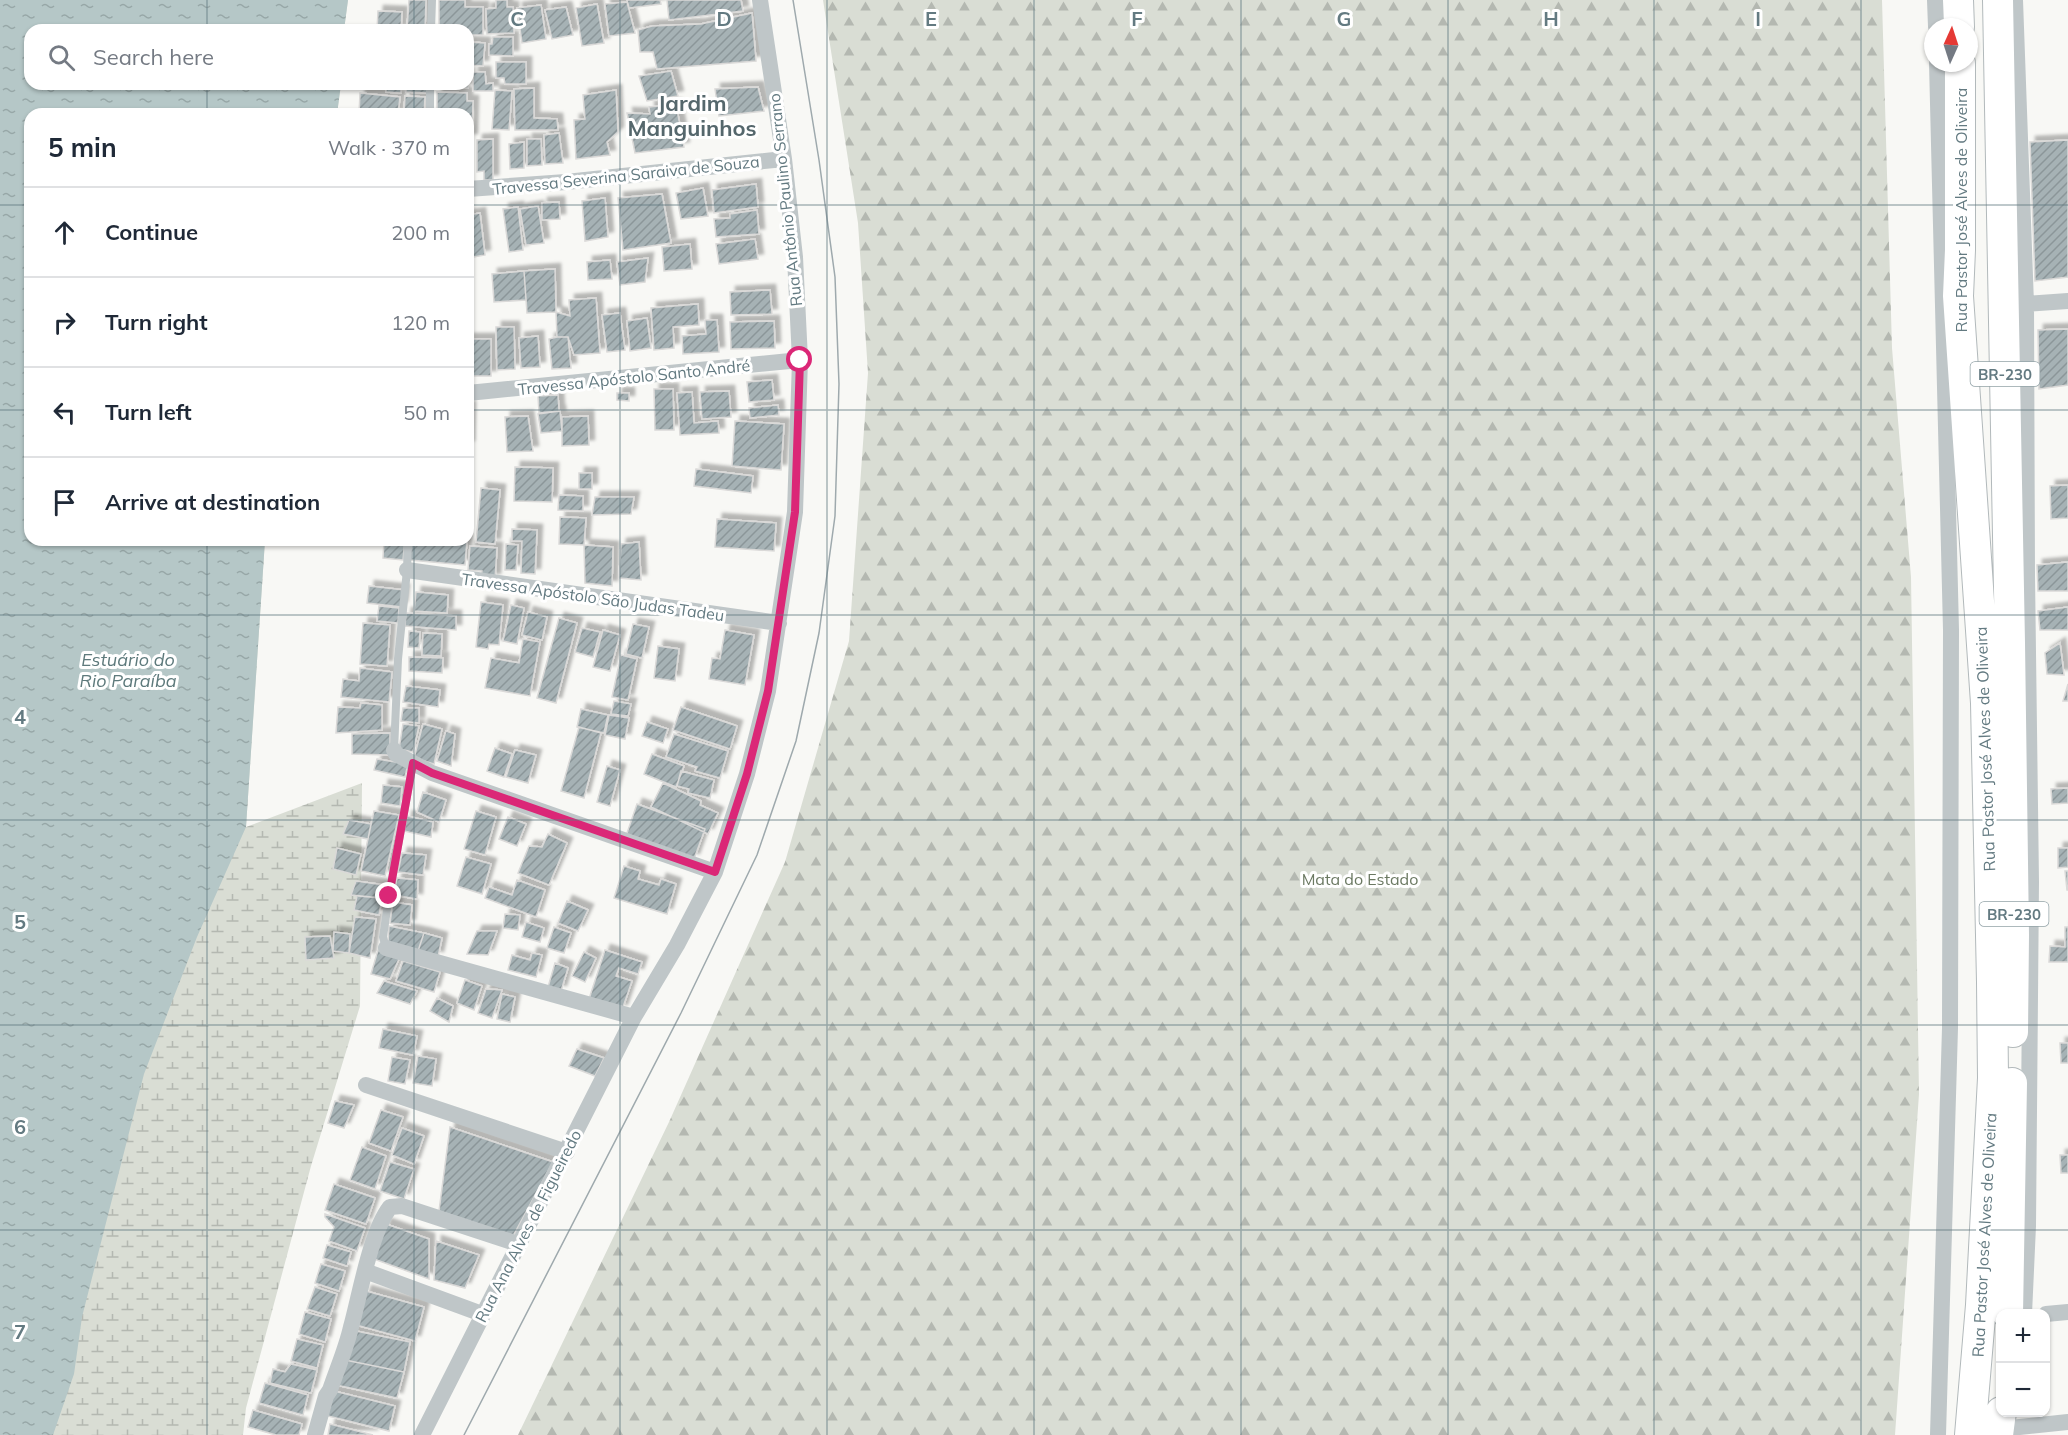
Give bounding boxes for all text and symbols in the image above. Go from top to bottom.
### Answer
text: C [510,6,524,31]
text: D [716,6,732,31]
text: E [925,6,937,31]
text: F [1131,6,1143,31]
text: G [1337,6,1351,31]
text: H [1543,6,1559,31]
text: I [1755,6,1761,31]
north arrow [1924,18,1978,72]
search box [24,24,474,90]
icon: search [45,41,78,74]
text: Search here [93,43,214,71]
street label: Rua Pastor José Alves de Oliveira [1951,88,1971,332]
district label: Jardim Manguinhos [627,89,757,142]
street label: Rua Antônio Paulino Serrano [764,93,806,307]
text: 5 min [48,131,117,164]
text: Walk · 370 m [328,135,450,160]
street label: Travessa Severina Saraiva de Souza [492,151,760,199]
icon: ahead [48,216,81,249]
text: Continue [105,218,198,246]
text: 200 m [391,220,450,245]
icon: right [48,306,81,339]
text: Turn right [105,308,208,336]
text: 120 m [391,310,450,335]
route start [786,346,812,372]
street label: Travessa Apóstolo Santo André [517,355,751,399]
road number: BR-230 [1970,362,2040,386]
icon: left [48,396,81,429]
text: Turn left [105,398,192,426]
text: 50 m [403,400,450,425]
icon: arrive [48,486,81,519]
text: Arrive at destination [105,488,320,516]
street label: Travessa Apóstolo São Judas Tadeu [460,569,726,625]
street label: Rua Pastor José Alves de Oliveira [1971,626,1999,872]
water label: Estuário do Rio Paraíba [79,648,177,692]
text: 4 [14,704,26,729]
park label: Mata do Estado [1302,869,1418,889]
route end [375,882,401,908]
road number: BR-230 [1980,902,2048,926]
text: 5 [14,909,26,934]
street label: Rua Pastor José Alves de Oliveira [1968,1112,2000,1358]
text: 6 [14,1114,26,1139]
street label: Rua Ana Alves de Figueiredo [471,1126,585,1326]
map controls [1996,1309,2050,1417]
button: + [1996,1309,2050,1363]
text: 7 [14,1319,26,1344]
button: − [1996,1363,2050,1417]

